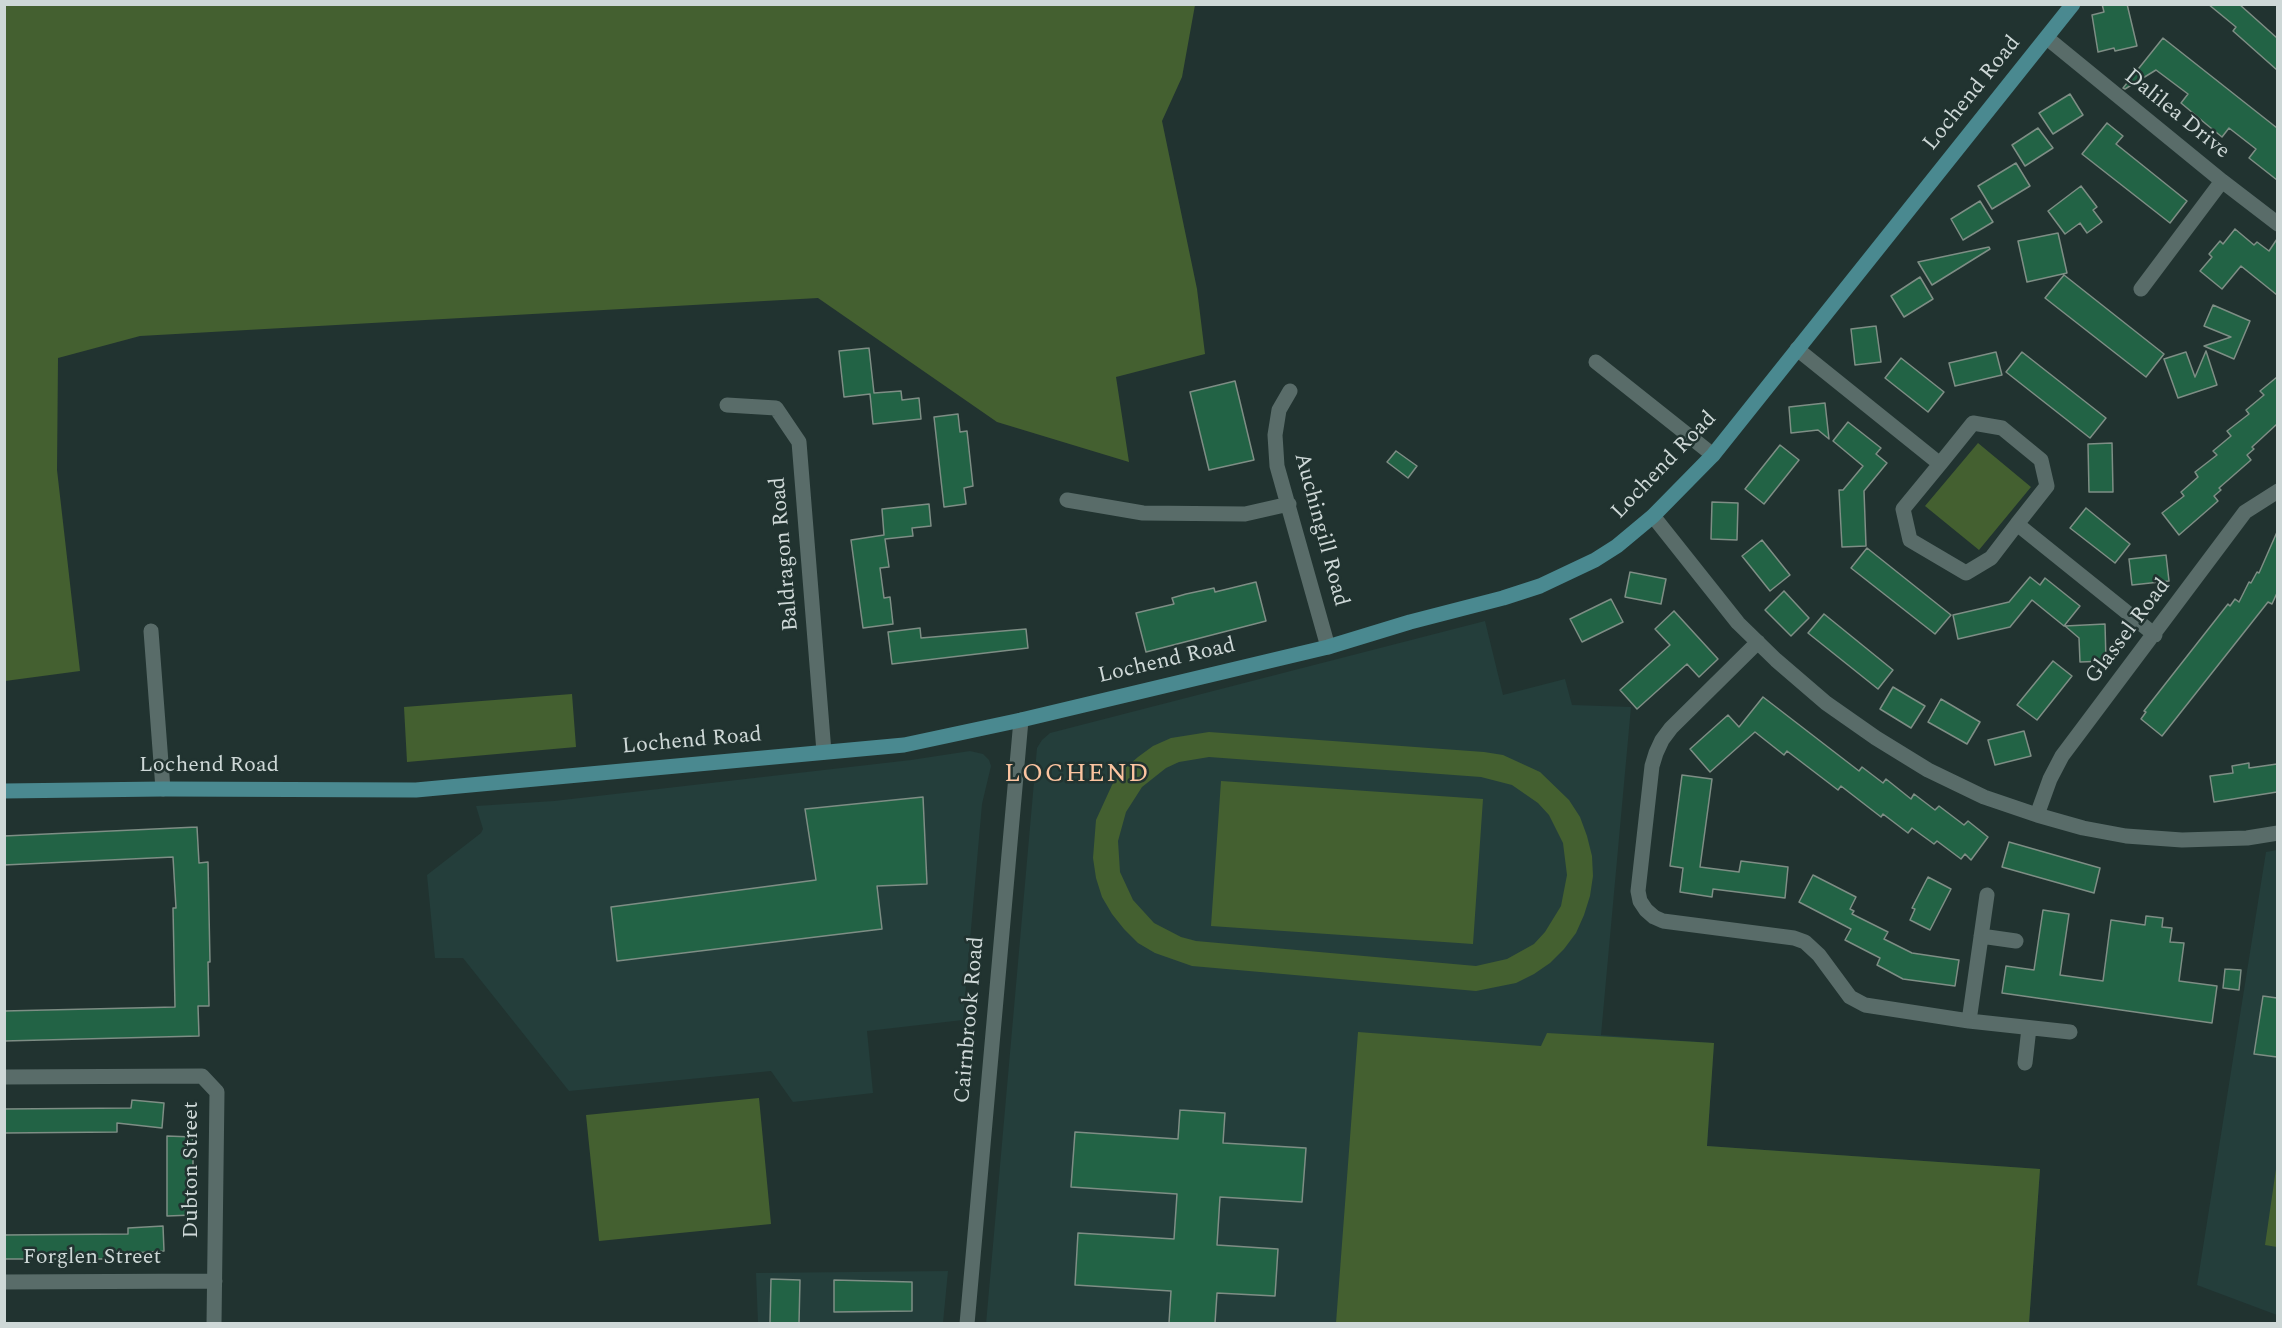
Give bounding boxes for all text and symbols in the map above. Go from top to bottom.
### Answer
street label: Lochend Road [1919,31,2027,157]
street label: Dalilea Drive [2118,64,2234,166]
street label: Lochend Road [1607,406,1723,526]
street label: Auchingill Road [1287,450,1353,610]
street label: Baldragon Road [766,476,806,632]
street label: Glassel Road [2081,574,2177,690]
street label: Lochend Road [1096,633,1238,691]
street label: Lochend Road [621,723,763,761]
street label: Lochend Road [139,754,279,780]
district label: LOCHEND [1004,760,1150,792]
street label: Cairnbrook Road [951,936,991,1104]
street label: Dubton Street [180,1101,206,1239]
street label: Forglen Street [23,1246,161,1272]

